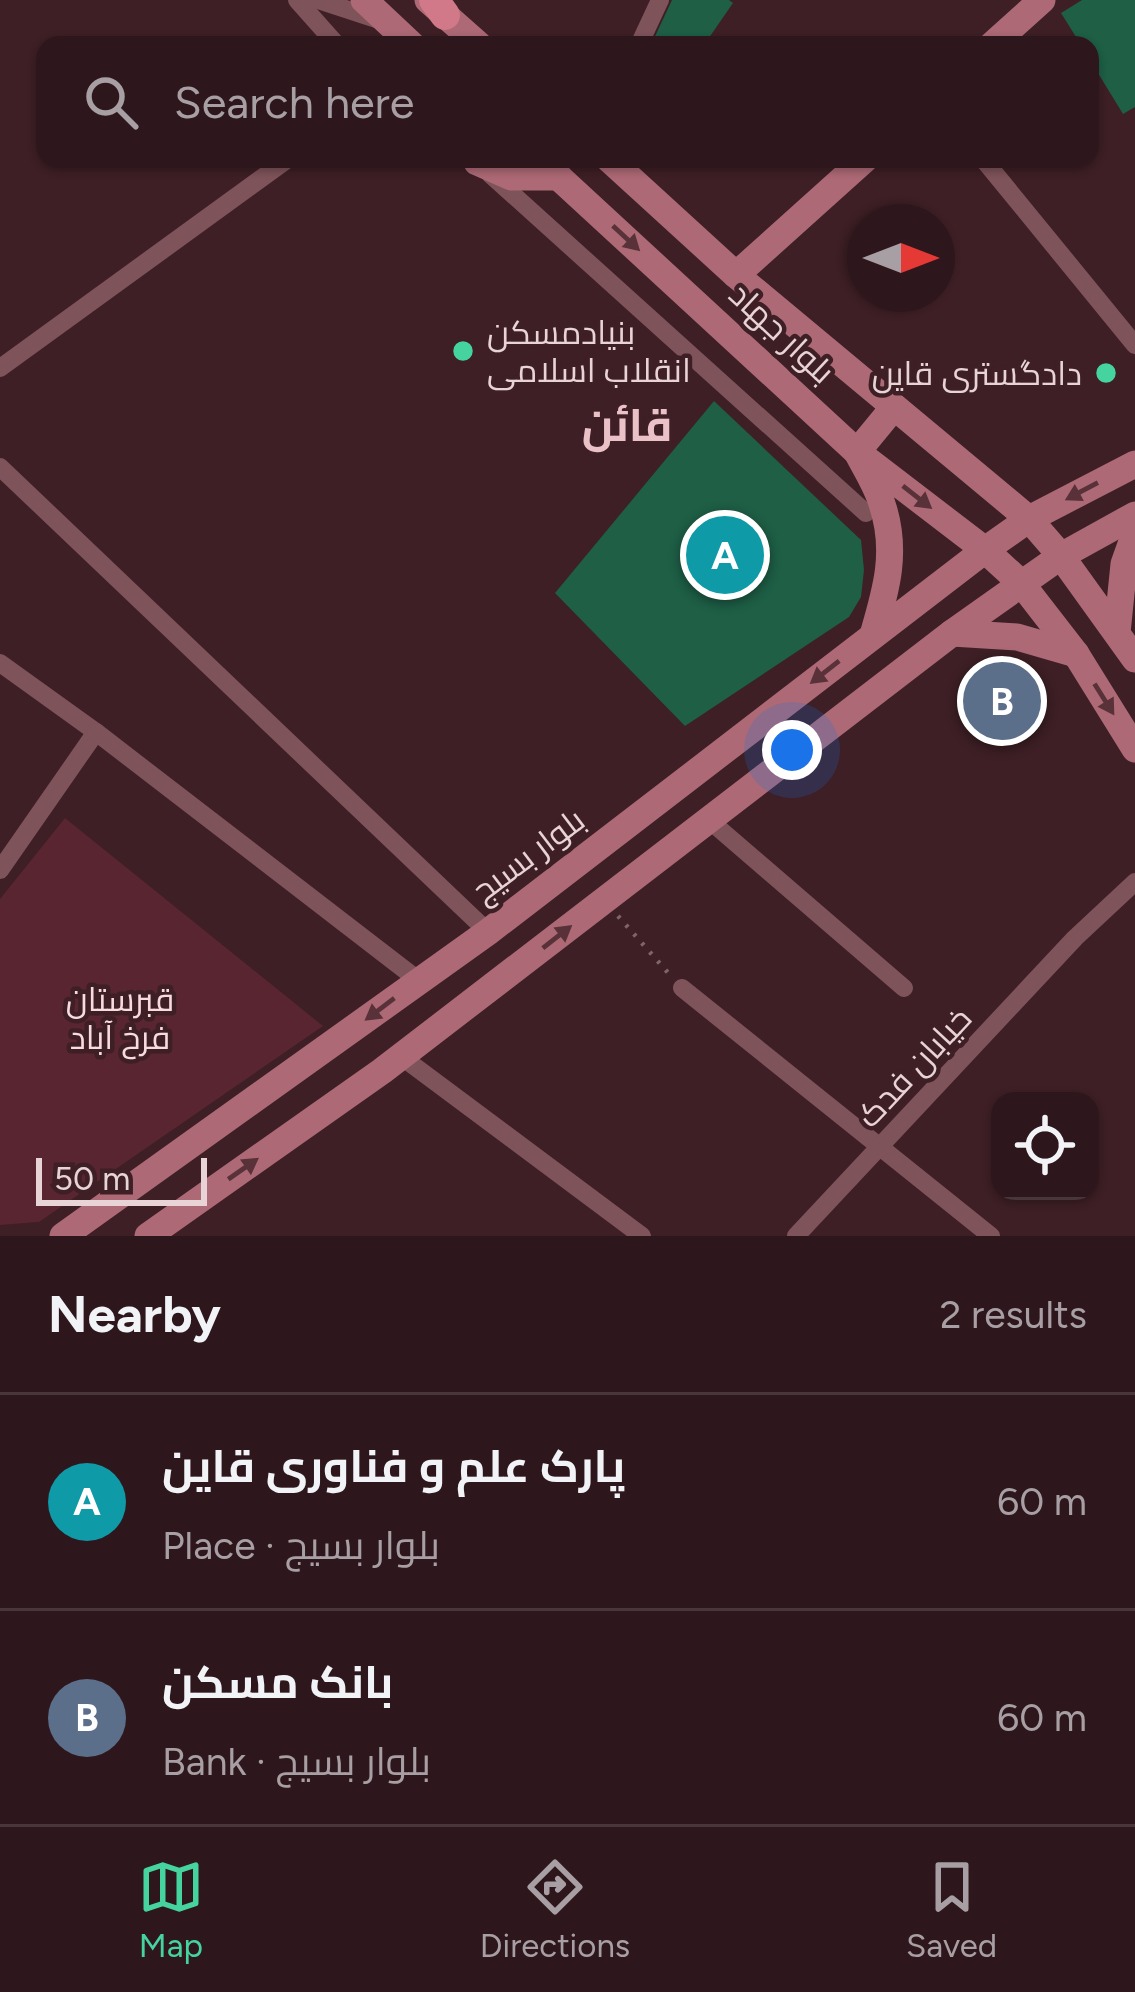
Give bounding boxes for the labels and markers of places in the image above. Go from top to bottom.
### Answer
place label: بنیادمسکن انقلاب اسلامی [487,313,691,391]
marker: بنیادمسکن انقلاب اسلامی [450,338,476,364]
place label: دادگستری قاین [872,354,1082,394]
marker: دادگستری قاین [1093,360,1119,386]
pin: A [686,510,764,600]
pin: B [963,656,1041,746]

